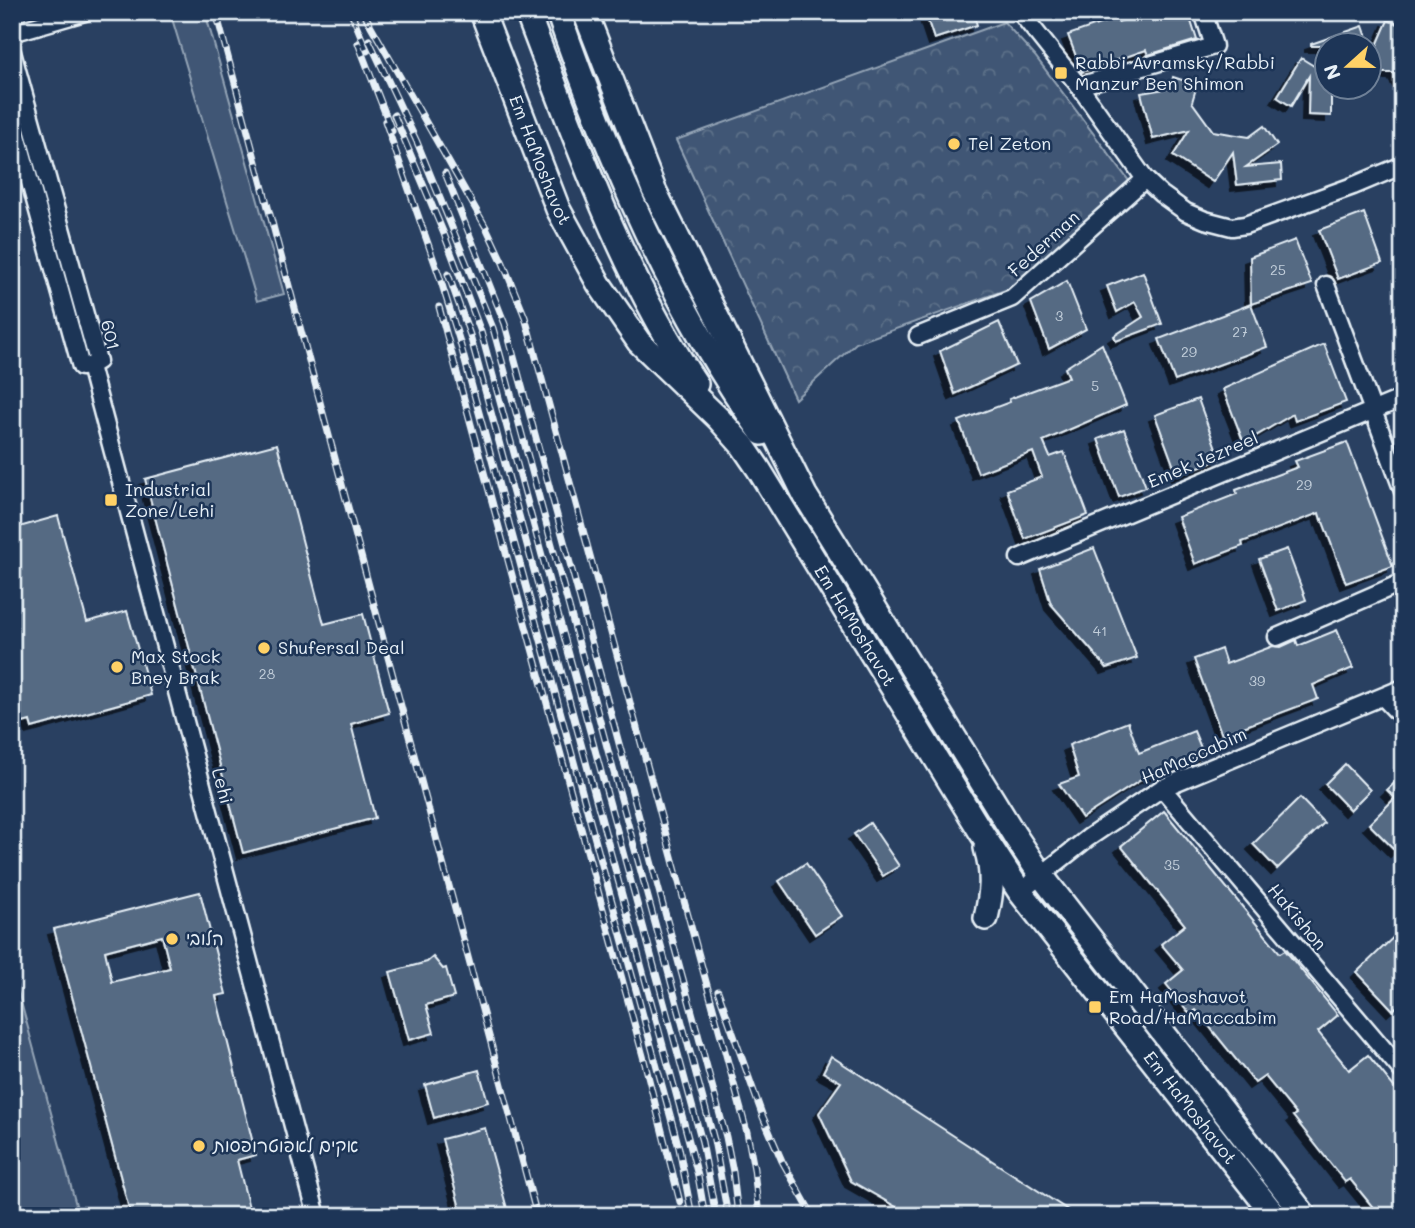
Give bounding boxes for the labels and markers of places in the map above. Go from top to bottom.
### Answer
place label: Rabbi Avramsky/Rabbi Manzur Ben Shimon [1075,50,1275,95]
marker: Rabbi Avramsky/Rabbi Manzur Ben Shimon [1053,65,1069,81]
place label: Tel Zeton [968,131,1051,155]
marker: Tel Zeton [946,136,962,152]
place label: Industrial Zone/Lehi [125,477,215,522]
marker: Industrial Zone/Lehi [103,492,119,508]
place label: Shufersal Deal [278,635,405,659]
marker: Shufersal Deal [256,640,272,656]
place label: Max Stock Bney Brak [131,644,220,689]
marker: Max Stock Bney Brak [109,659,125,675]
place label: הלובי [186,926,224,950]
marker: הלובי [164,931,180,947]
place label: Em HaMoshavot Road/HaMaccabim [1109,984,1277,1029]
marker: Em HaMoshavot Road/HaMaccabim [1087,999,1103,1015]
place label: אקים לאפוטרופסות [212,1133,359,1157]
marker: אקים לאפוטרופסות [191,1138,207,1154]

